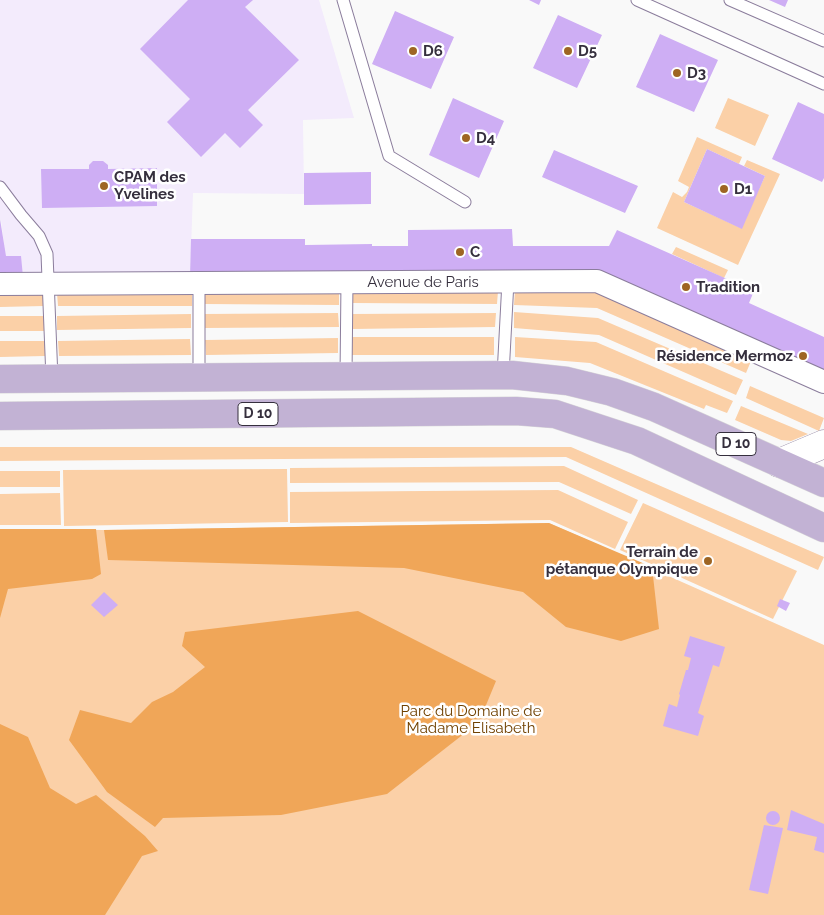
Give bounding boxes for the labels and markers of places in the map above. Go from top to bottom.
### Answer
place label: D6 [423,42,443,60]
place label: D5 [578,42,597,60]
marker: D6 [407,45,419,57]
marker: D5 [562,45,574,57]
place label: D3 [687,64,706,82]
marker: D3 [671,67,683,79]
place label: D4 [476,129,495,147]
marker: D4 [460,132,472,144]
place label: CPAM des Yvelines [114,168,186,203]
marker: CPAM des Yvelines [98,180,110,192]
place label: D1 [734,180,752,198]
marker: D1 [718,183,730,195]
place label: C [470,243,480,261]
marker: C [454,246,466,258]
place label: Tradition [696,278,760,296]
marker: Tradition [680,281,692,293]
place label: Résidence Mermoz [656,347,793,365]
marker: Résidence Mermoz [797,350,809,362]
place label: Terrain de pétanque Olympique [546,543,698,578]
marker: Terrain de pétanque Olympique [702,555,714,567]

